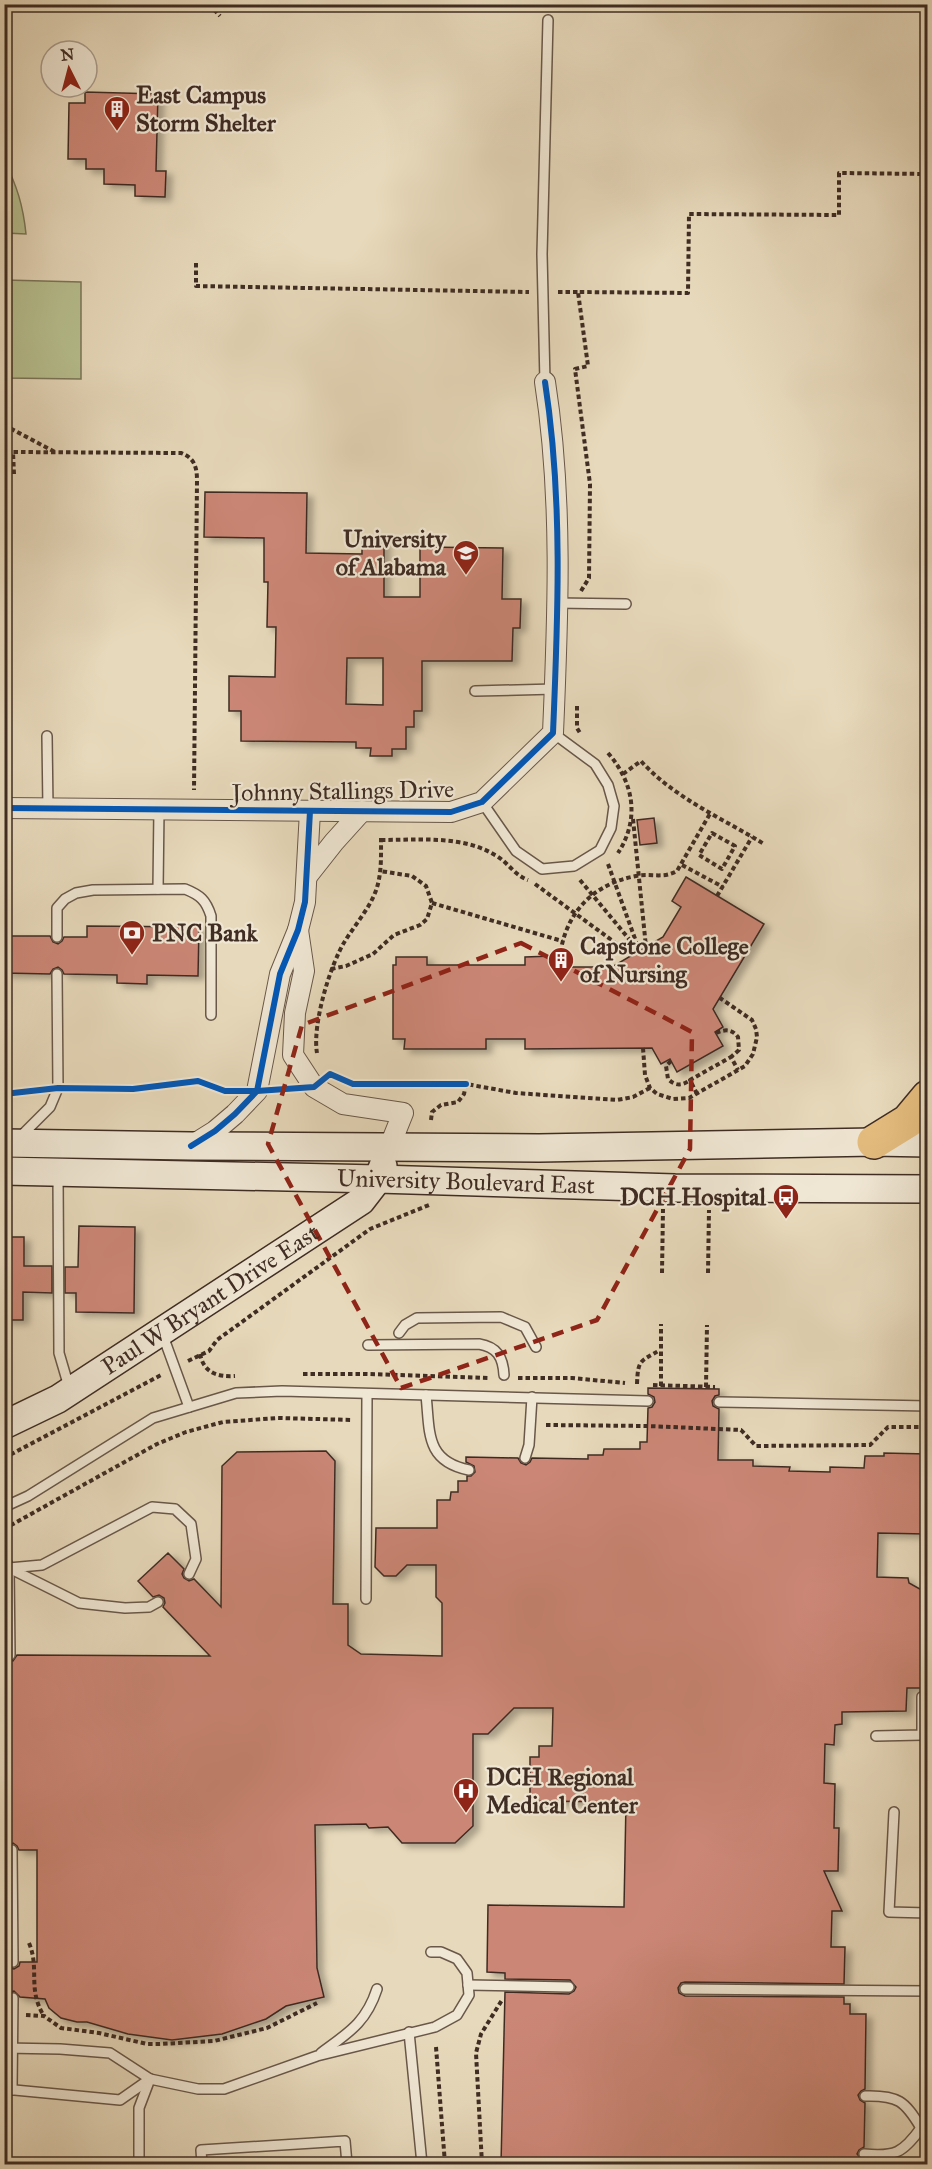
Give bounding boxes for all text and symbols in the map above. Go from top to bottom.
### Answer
north arrow [39,39,99,99]
text: N [60,44,76,65]
place label: East Campus Storm Shelter [136,80,277,138]
building icon: East Campus Storm Shelter [102,94,132,132]
place label: University of Alabama [336,524,448,582]
school or university icon: University of Alabama [451,538,481,576]
street label: Johnny Stallings Drive [229,774,454,808]
bank icon: PNC Bank [117,918,147,956]
place label: PNC Bank [152,918,258,948]
place label: Capstone College of Nursing [580,931,749,989]
building icon: Capstone College of Nursing [546,945,576,983]
street label: University Boulevard East [337,1163,596,1201]
place label: DCH Hospital [620,1182,767,1212]
bus stop icon: DCH Hospital [771,1182,801,1220]
street label: Paul W Bryant Drive East [96,1217,325,1381]
place label: DCH Regional Medical Center [486,1762,639,1820]
hospital icon: DCH Regional Medical Center [451,1776,481,1814]

